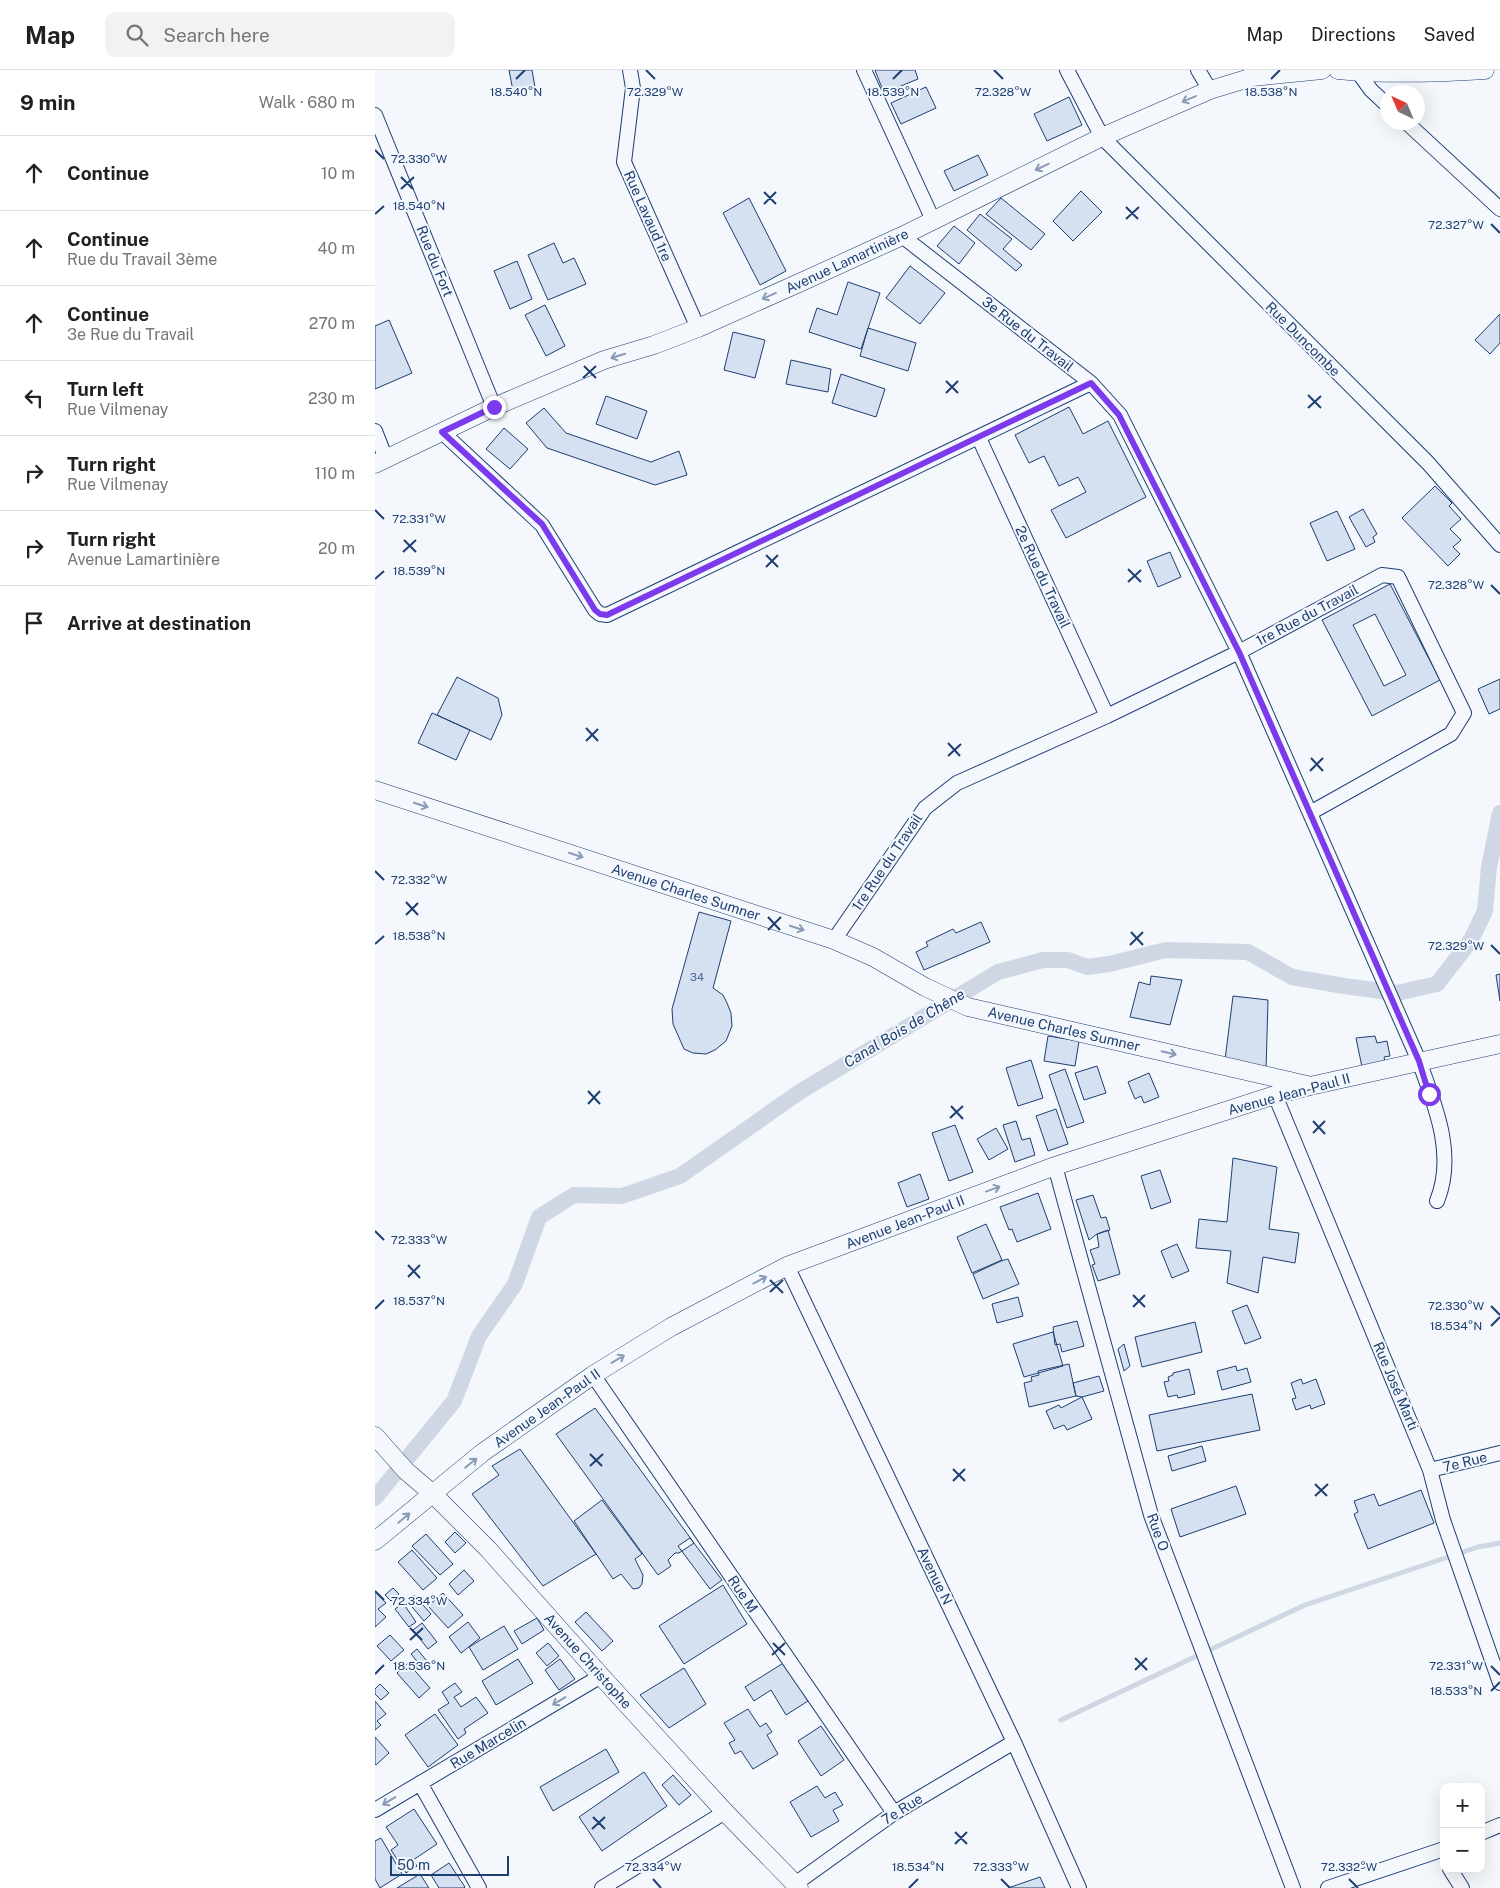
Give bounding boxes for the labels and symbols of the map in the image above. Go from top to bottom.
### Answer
text: 18.540°N [490,85,542,99]
text: 72.329°W [627,85,684,99]
text: 18.539°N [867,85,919,99]
text: 72.328°W [975,85,1032,99]
text: 18.538°N [1245,85,1297,99]
north arrow [1380,85,1425,130]
one-way arrow [1182,95,1198,104]
text: 72.330°W [391,152,448,166]
one-way arrow [1035,163,1050,172]
street label: Rue Lavaud 1re [621,168,675,264]
text: 18.540°N [393,199,445,213]
text: 72.327°W [1428,218,1485,232]
street label: Rue du Fort [414,223,456,299]
street label: Avenue Lamartinière [783,225,911,297]
one-way arrow [762,292,777,302]
street label: 3e Rue du Travail [979,293,1077,375]
street label: Rue Duncombe [1262,298,1344,380]
one-way arrow [610,351,626,361]
route end [483,396,506,419]
text: 72.331°W [392,512,447,526]
street label: 2e Rue du Travail [1012,523,1074,631]
text: 18.539°N [393,564,445,578]
text: 72.328°W [1428,578,1485,592]
street label: 1re Rue du Travail [1253,581,1361,649]
one-way arrow [413,801,429,810]
street label: 1re Rue du Travail [849,810,925,914]
one-way arrow [567,851,583,861]
street label: Avenue Charles Sumner [609,860,763,924]
text: 72.332°W [391,873,448,887]
one-way arrow [788,924,804,933]
text: 18.538°N [393,929,445,943]
text: 72.329°W [1428,939,1485,953]
house number: 34 [690,971,704,983]
water label: Canal Bois de Chêne [840,985,968,1071]
street label: Avenue Charles Sumner [986,1004,1142,1054]
one-way arrow [1161,1049,1177,1058]
street label: Avenue Jean-Paul II [1226,1070,1352,1118]
route start [1418,1083,1441,1106]
one-way arrow [984,1184,1000,1193]
street label: Avenue Jean-Paul II [843,1192,967,1252]
text: 72.333°W [391,1233,448,1247]
one-way arrow [752,1275,767,1284]
text: 18.537°N [393,1294,445,1308]
text: 72.330°W [1428,1299,1485,1313]
text: 18.534°N [1430,1319,1482,1333]
street label: Rue José Marti [1370,1339,1422,1433]
one-way arrow [611,1354,625,1364]
street label: Avenue Jean-Paul II [491,1365,603,1451]
street label: 7e Rue [1441,1449,1489,1475]
one-way arrow [464,1457,477,1468]
street label: Rue O [1144,1511,1172,1553]
one-way arrow [398,1512,411,1523]
street label: Avenue N [914,1545,956,1607]
street label: Rue M [725,1572,761,1616]
text: 72.334°W [391,1594,448,1608]
street label: Avenue Christophe [541,1610,635,1712]
text: 18.536°N [393,1659,445,1673]
text: 72.331°W [1429,1659,1484,1673]
text: 18.533°N [1430,1684,1482,1698]
one-way arrow [552,1697,567,1706]
street label: Rue Marcelin [447,1714,529,1772]
street label: 7e Rue [879,1790,925,1828]
one-way arrow [382,1797,397,1807]
scale bar [390,1853,509,1876]
text: 72.334°W [625,1860,682,1874]
text: 18.534°N [892,1860,944,1874]
text: 72.333°W [973,1860,1030,1874]
text: 72.332°W [1321,1860,1378,1874]

